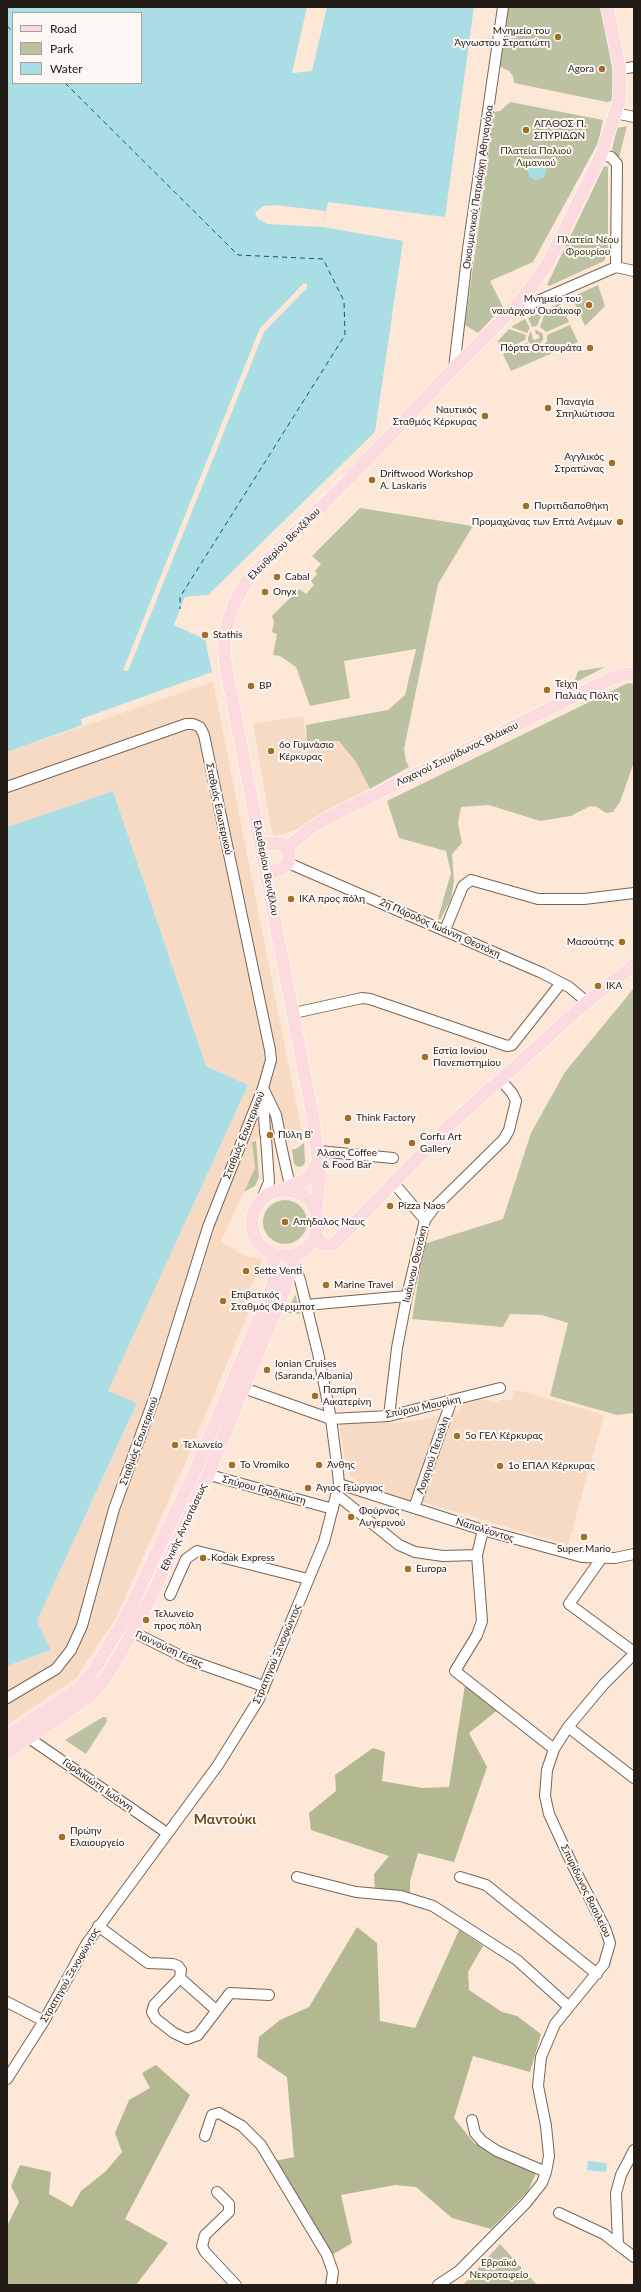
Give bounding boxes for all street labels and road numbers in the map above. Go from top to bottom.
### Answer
street label: Οικουμενικού Πατριάρχη Αθηναγόρα [461,104,495,270]
street label: Ελευθερίου Βενιζέλου [245,505,323,583]
street label: Λοχαγού Σπυρίδωνος Βλάικου [394,719,520,789]
street label: Σταθμός Εσωτερικού [203,762,235,856]
street label: Ελευθερίου Βενιζέλου [251,819,281,917]
street label: 2η Πάροδος Ιωάννη Θεοτόκη [378,896,502,960]
street label: Σταθμός Εσωτερικού [221,1089,267,1181]
street label: Ιωάννου Θεοτόκη [400,1224,430,1304]
street label: Σπύρου Μουρίκη [384,1393,462,1421]
street label: Σταθμός Εσωτερικού [117,1395,161,1487]
street label: Λοχαγού Πετσάλη [414,1415,452,1495]
street label: Σπύρου Γαρδικιώτη [221,1473,307,1507]
street label: Εθνικής Αντιστάσεως [158,1481,210,1573]
street label: Ναπολέοντος [455,1515,515,1545]
street label: Στρατηγού Ξενοφώντος [251,1602,303,1706]
street label: Γιαννούση Γέρας [133,1628,205,1670]
street label: Γαρδικιώτη Ιωάννη [60,1756,136,1814]
street label: Σπυρίδωνος Βασιλείου [558,1843,614,1939]
street label: Στρατηγού Ξενοφώντος [38,1926,102,2024]

